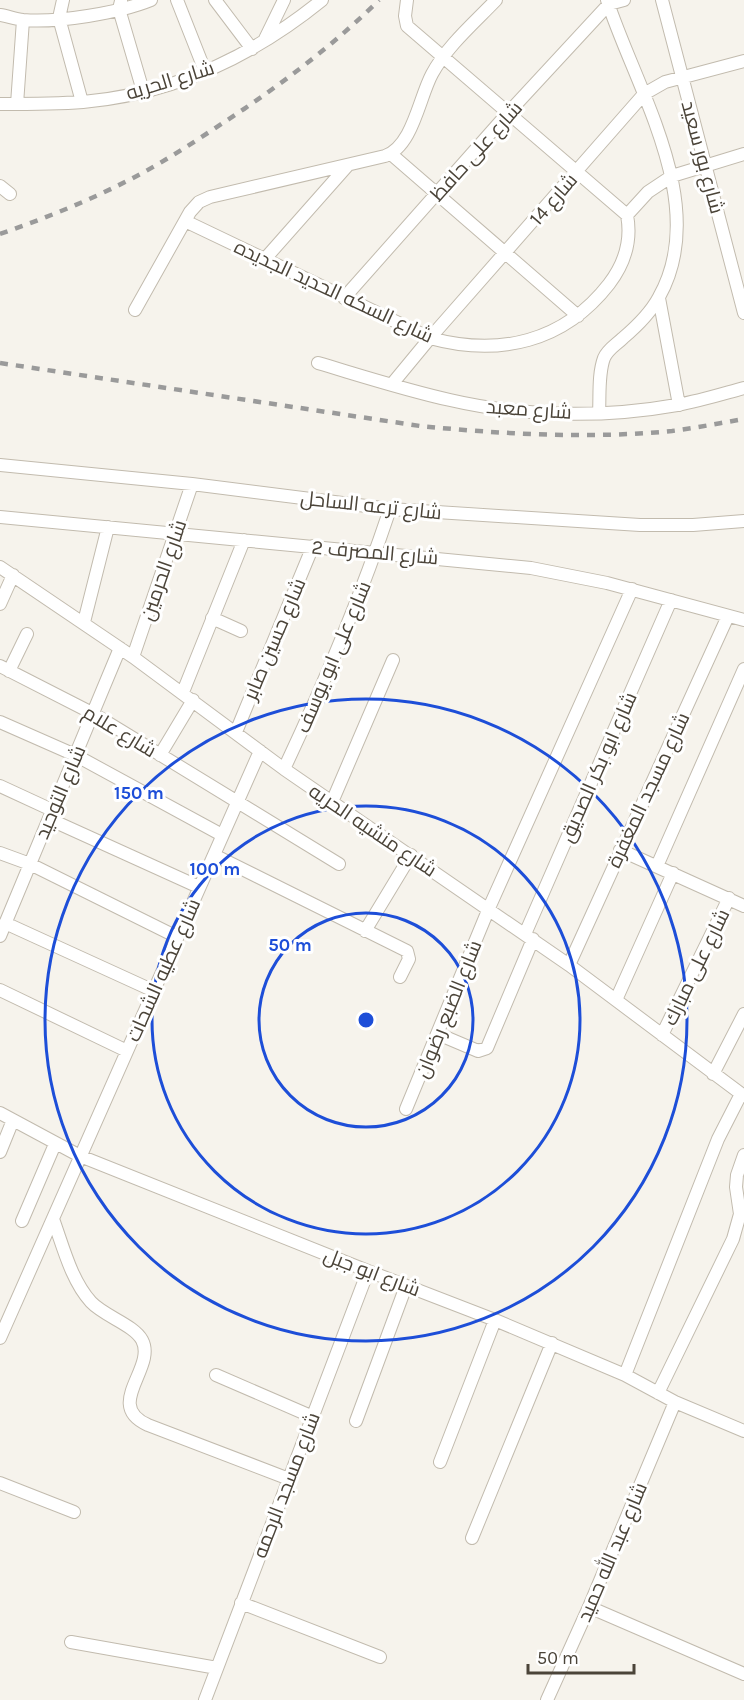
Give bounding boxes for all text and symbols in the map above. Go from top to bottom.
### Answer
street label: شارع الحريه [123,56,218,107]
street label: شارع على حافظ [426,97,529,207]
street label: شارع بور سعيد [674,98,729,217]
street label: شارع 14 [525,169,584,231]
street label: شارع السكه الحديد الجديده [230,235,437,350]
street label: شارع معبد [485,395,572,426]
street label: شارع ترعه الساحل [299,487,443,526]
street label: شارع الحرمين [135,517,193,624]
street label: شارع المصرف 2 [310,535,439,571]
street label: شارع حسين صابر [238,575,312,705]
street label: شارع على ابو يوسف [291,578,378,737]
street label: شارع ابو بكر الصديق [555,689,644,847]
street label: شارع علام [78,701,161,764]
street label: شارع مسجد المغفرة [602,709,696,872]
street label: شارع التوحيد [30,742,92,843]
street label: شارع منشيه الحريه [303,779,441,883]
text: 150 m [114,782,164,804]
text: 100 m [190,858,240,880]
street label: شارع عطيه الشحات [122,895,207,1046]
street label: شارع على مبارك [658,905,736,1030]
text: 50 m [268,934,312,956]
street label: شارع الضبع رضوان [410,937,488,1082]
centre of rings [356,1010,376,1030]
street label: شارع ابو جبل [320,1244,423,1303]
street label: شارع مسجد الرحمه [248,1409,327,1562]
street label: شارع عبد الله حميد [571,1478,654,1626]
scale bar [528,1637,634,1675]
text: 50 m [537,1647,579,1669]

